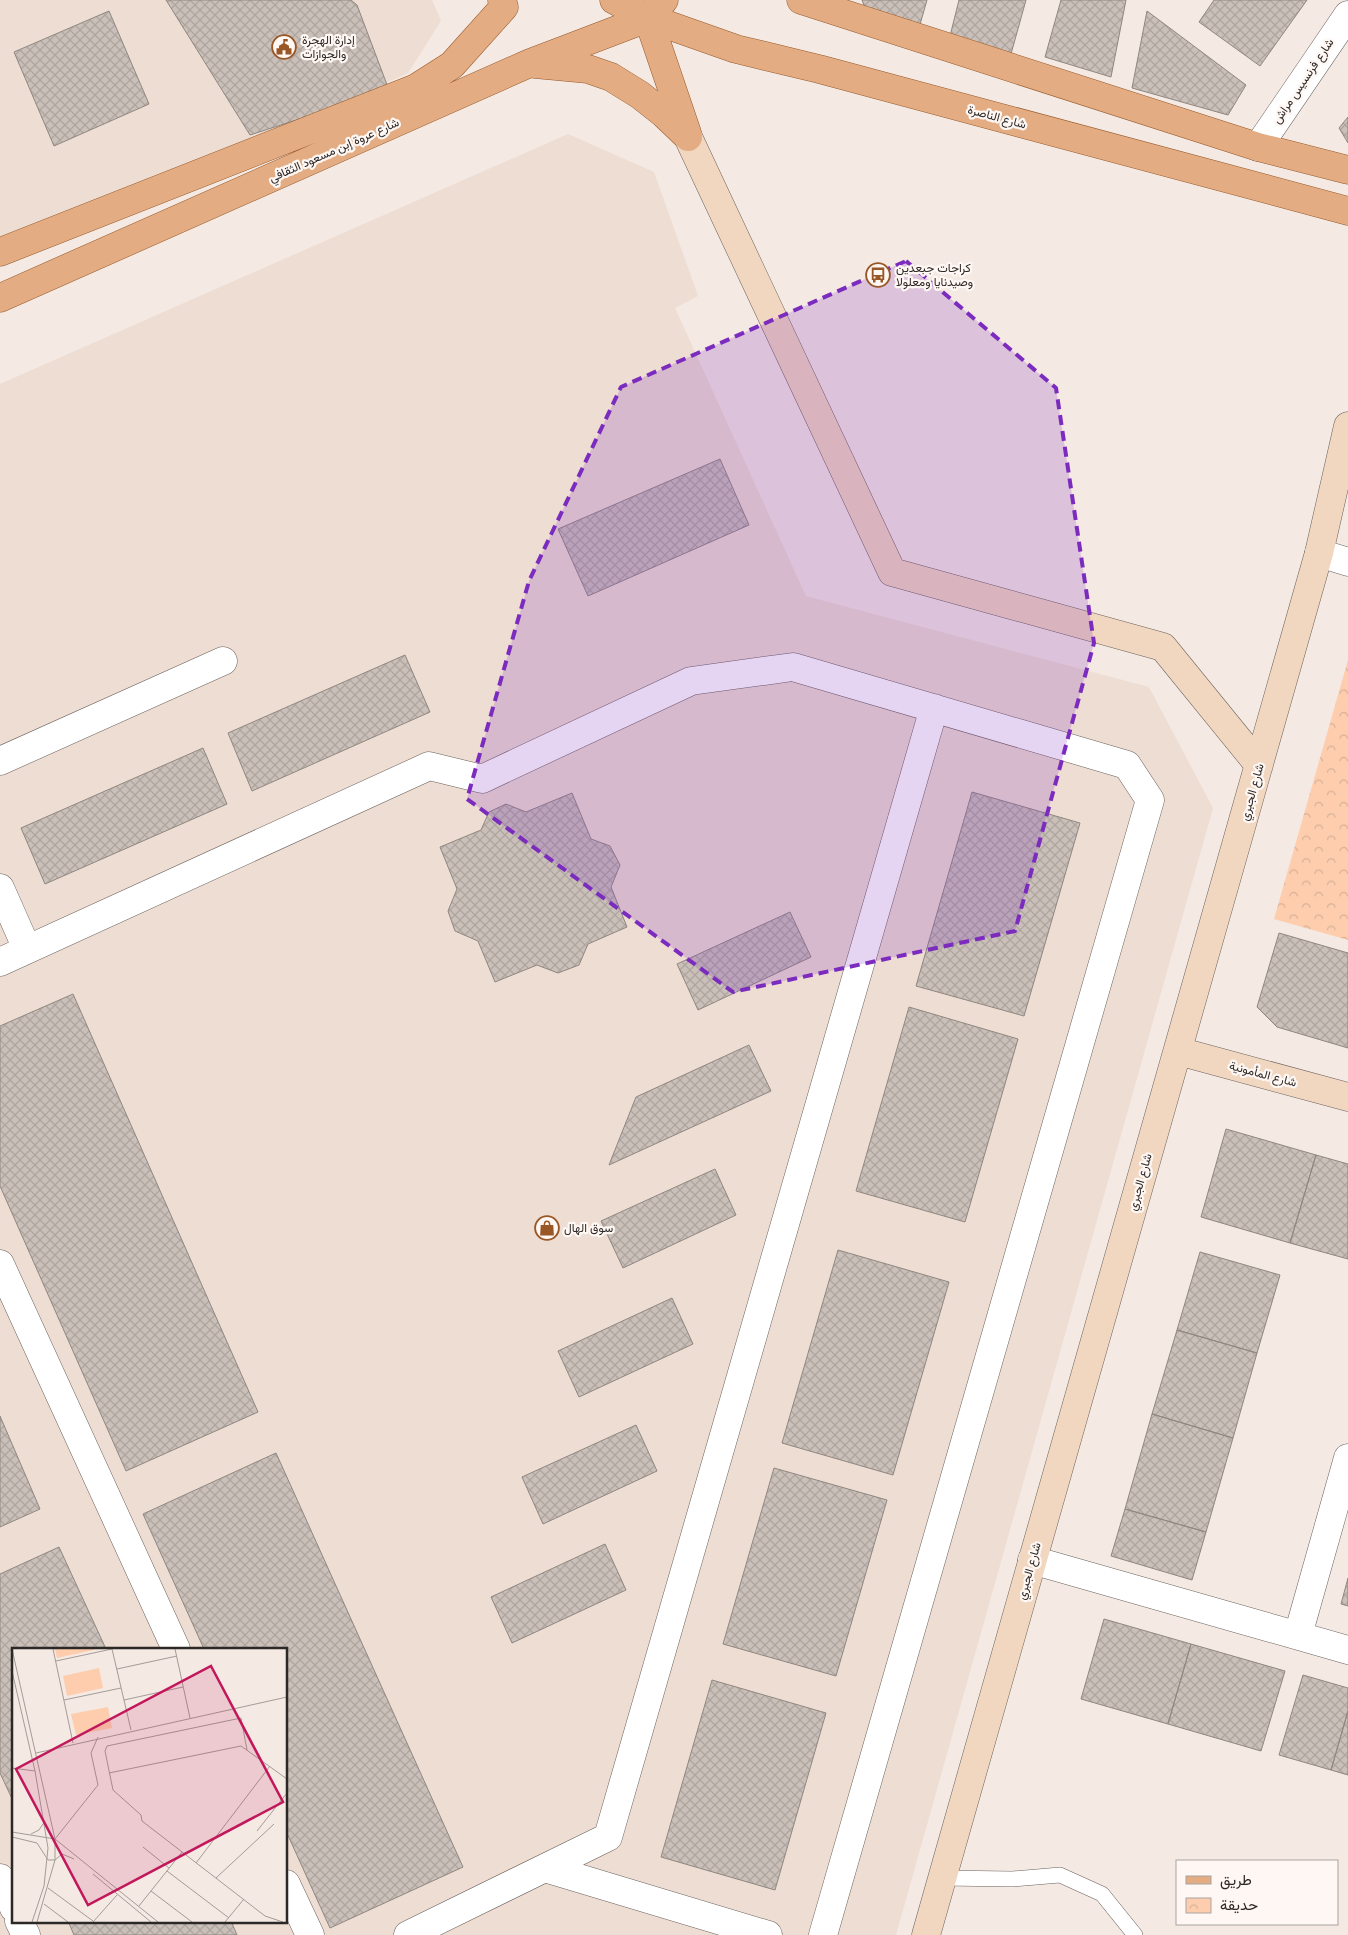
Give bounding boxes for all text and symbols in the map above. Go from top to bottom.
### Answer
place label: إدارة الهجرة والجوازات [302,32,355,62]
public building icon: إدارة الهجرة والجوازات [271,34,297,60]
street label: شارع فرنسيس مراش [1269,35,1338,127]
street label: شارع الناصرة [966,102,1028,133]
street label: شارع عروة إبن مسعود الثقافي [266,114,402,188]
place label: كراجات جبعدين وصيدنايا ومعلولا [896,260,973,290]
bus stop icon: كراجات جبعدين وصيدنايا ومعلولا [865,262,891,288]
street label: شارع الجبري [1236,761,1270,823]
street label: شارع المأمونية [1227,1057,1299,1092]
street label: شارع الجبري [1124,1151,1158,1213]
shop icon: سوق الهال [534,1215,560,1241]
place label: سوق الهال [564,1220,613,1236]
street label: شارع الجبري [1013,1540,1047,1602]
inset map [12,1648,288,1922]
legend [1176,1860,1338,1925]
text: طريق [1220,1870,1252,1890]
text: حديقة [1220,1895,1258,1915]

